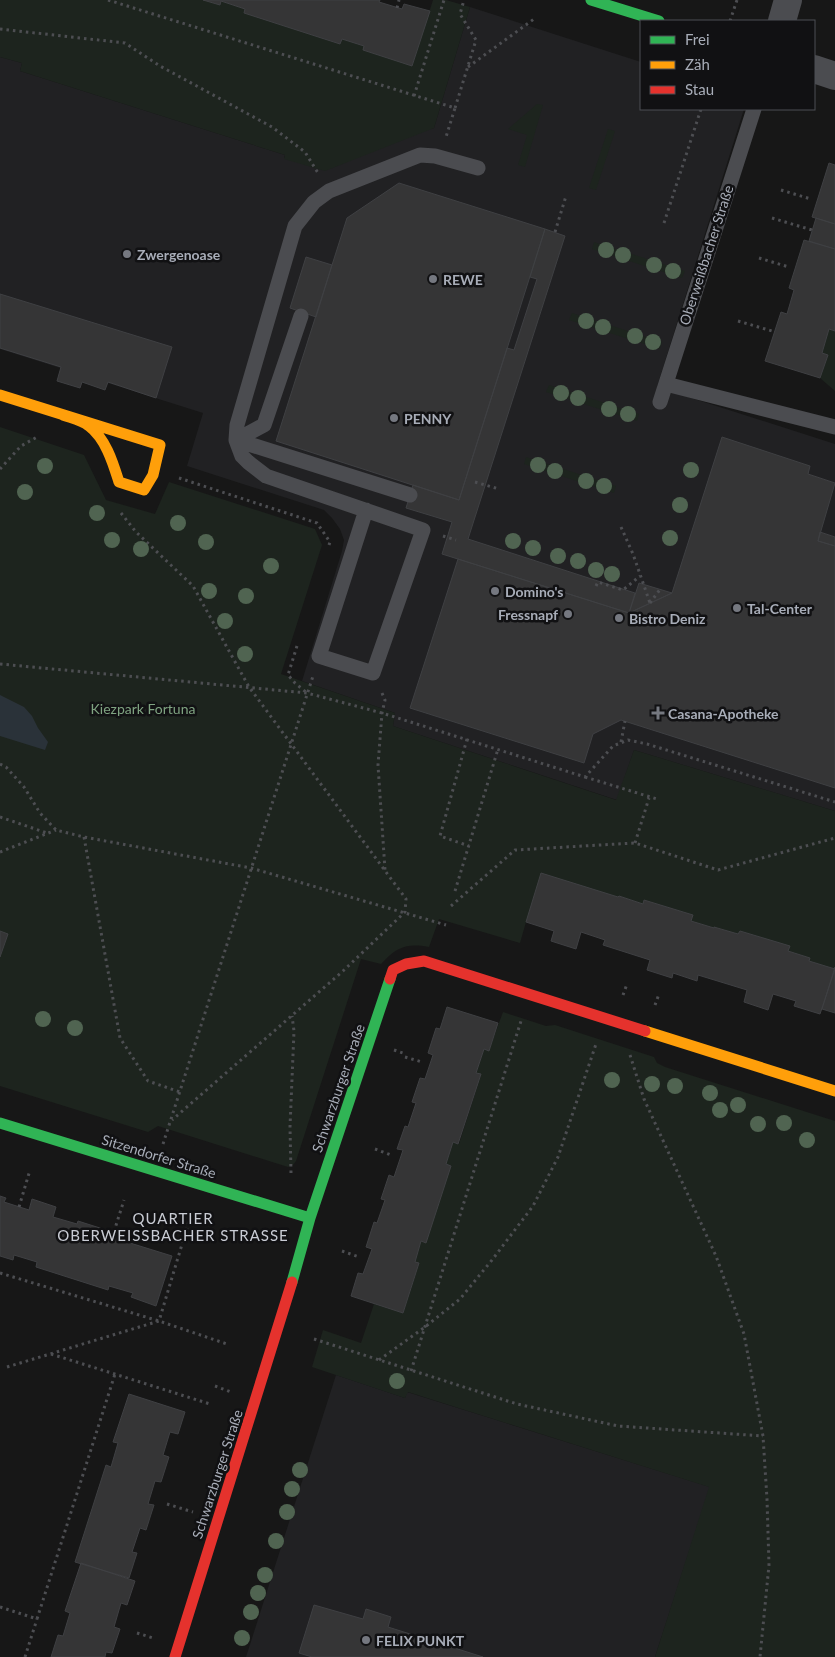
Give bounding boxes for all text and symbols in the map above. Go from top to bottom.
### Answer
legend [640,20,815,110]
text: Frei [685,30,710,48]
text: Zäh [685,55,710,73]
text: Stau [685,80,714,98]
street label: Oberweißbacher Straße [675,183,737,327]
place label: Zwergenoase [137,246,221,263]
marker: Zwergenoase [121,248,133,260]
place label: REWE [443,271,483,288]
marker: REWE [427,273,439,285]
place label: PENNY [404,410,452,427]
marker: PENNY [388,412,400,424]
place label: Domino's [505,583,563,600]
marker: Domino's [489,585,501,597]
place label: Tal-Center [747,600,813,617]
marker: Tal-Center [731,602,743,614]
place label: Fressnapf [498,606,558,623]
marker: Fressnapf [562,608,574,620]
place label: Bistro Deniz [629,610,706,627]
marker: Bistro Deniz [613,612,625,624]
park label: Kiezpark Fortuna [91,700,195,717]
place label: Casana-Apotheke [668,705,779,722]
marker: Casana-Apotheke [652,707,664,719]
street label: Schwarzburger Straße [308,1022,368,1154]
street label: Sitzendorfer Straße [100,1131,218,1181]
district label: QUARTIER OBERWEISSBACHER STRASSE [57,1209,289,1244]
street label: Schwarzburger Straße [188,1407,246,1541]
place label: FELIX PUNKT [376,1632,465,1649]
marker: FELIX PUNKT [360,1634,372,1646]

